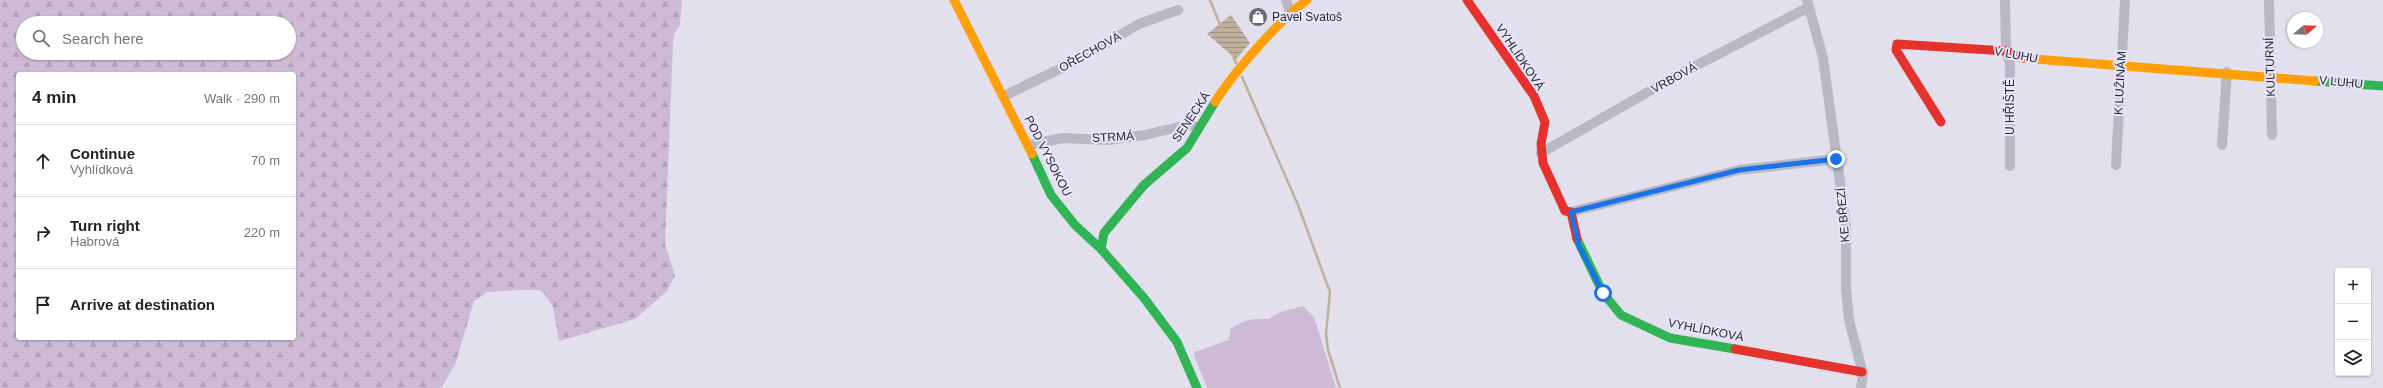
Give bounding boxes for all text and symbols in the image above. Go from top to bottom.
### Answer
shop icon: Pavel Svatoš [1247,6,1269,28]
place label: Pavel Svatoš [1272,10,1342,24]
north arrow [2287,12,2323,48]
search box [16,16,296,60]
street label: VYHLÍDKOVÁ [1493,21,1548,93]
icon: search [30,27,52,49]
street label: OŘECHOVÁ [1056,28,1123,75]
text: Search here [62,30,144,47]
street label: KULTURNÍ [2261,37,2278,97]
street label: V LUHU [1993,44,2039,66]
street label: K LUŽINÁM [2110,51,2129,115]
street label: VRBOVÁ [1648,59,1699,96]
street label: V LUHU [2318,73,2364,91]
street label: U HŘIŠTĚ [2002,79,2017,135]
text: 4 min [32,88,76,107]
street label: SENECKÁ [1168,89,1213,145]
text: Walk · 290 m [204,91,280,106]
street label: POD VYSOKOU [1022,113,1074,199]
street label: STRMÁ [1092,128,1134,145]
text: Continue [70,145,135,162]
icon: ahead [32,150,54,172]
route end [1827,150,1845,168]
text: 70 m [251,153,280,168]
text: Vyhlídková [70,162,133,177]
street label: KE BŘEZÍ [1833,186,1852,243]
text: Turn right [70,217,140,234]
icon: right [32,222,54,244]
text: 220 m [244,225,280,240]
text: Habrová [70,234,119,249]
map controls [2335,268,2371,376]
button: + [2335,268,2371,304]
route start [1594,284,1612,302]
icon: arrive [32,294,54,316]
text: Arrive at destination [70,296,215,313]
button: − [2335,304,2371,340]
street label: VYHLÍDKOVÁ [1667,315,1745,344]
button: layers [2335,340,2371,376]

